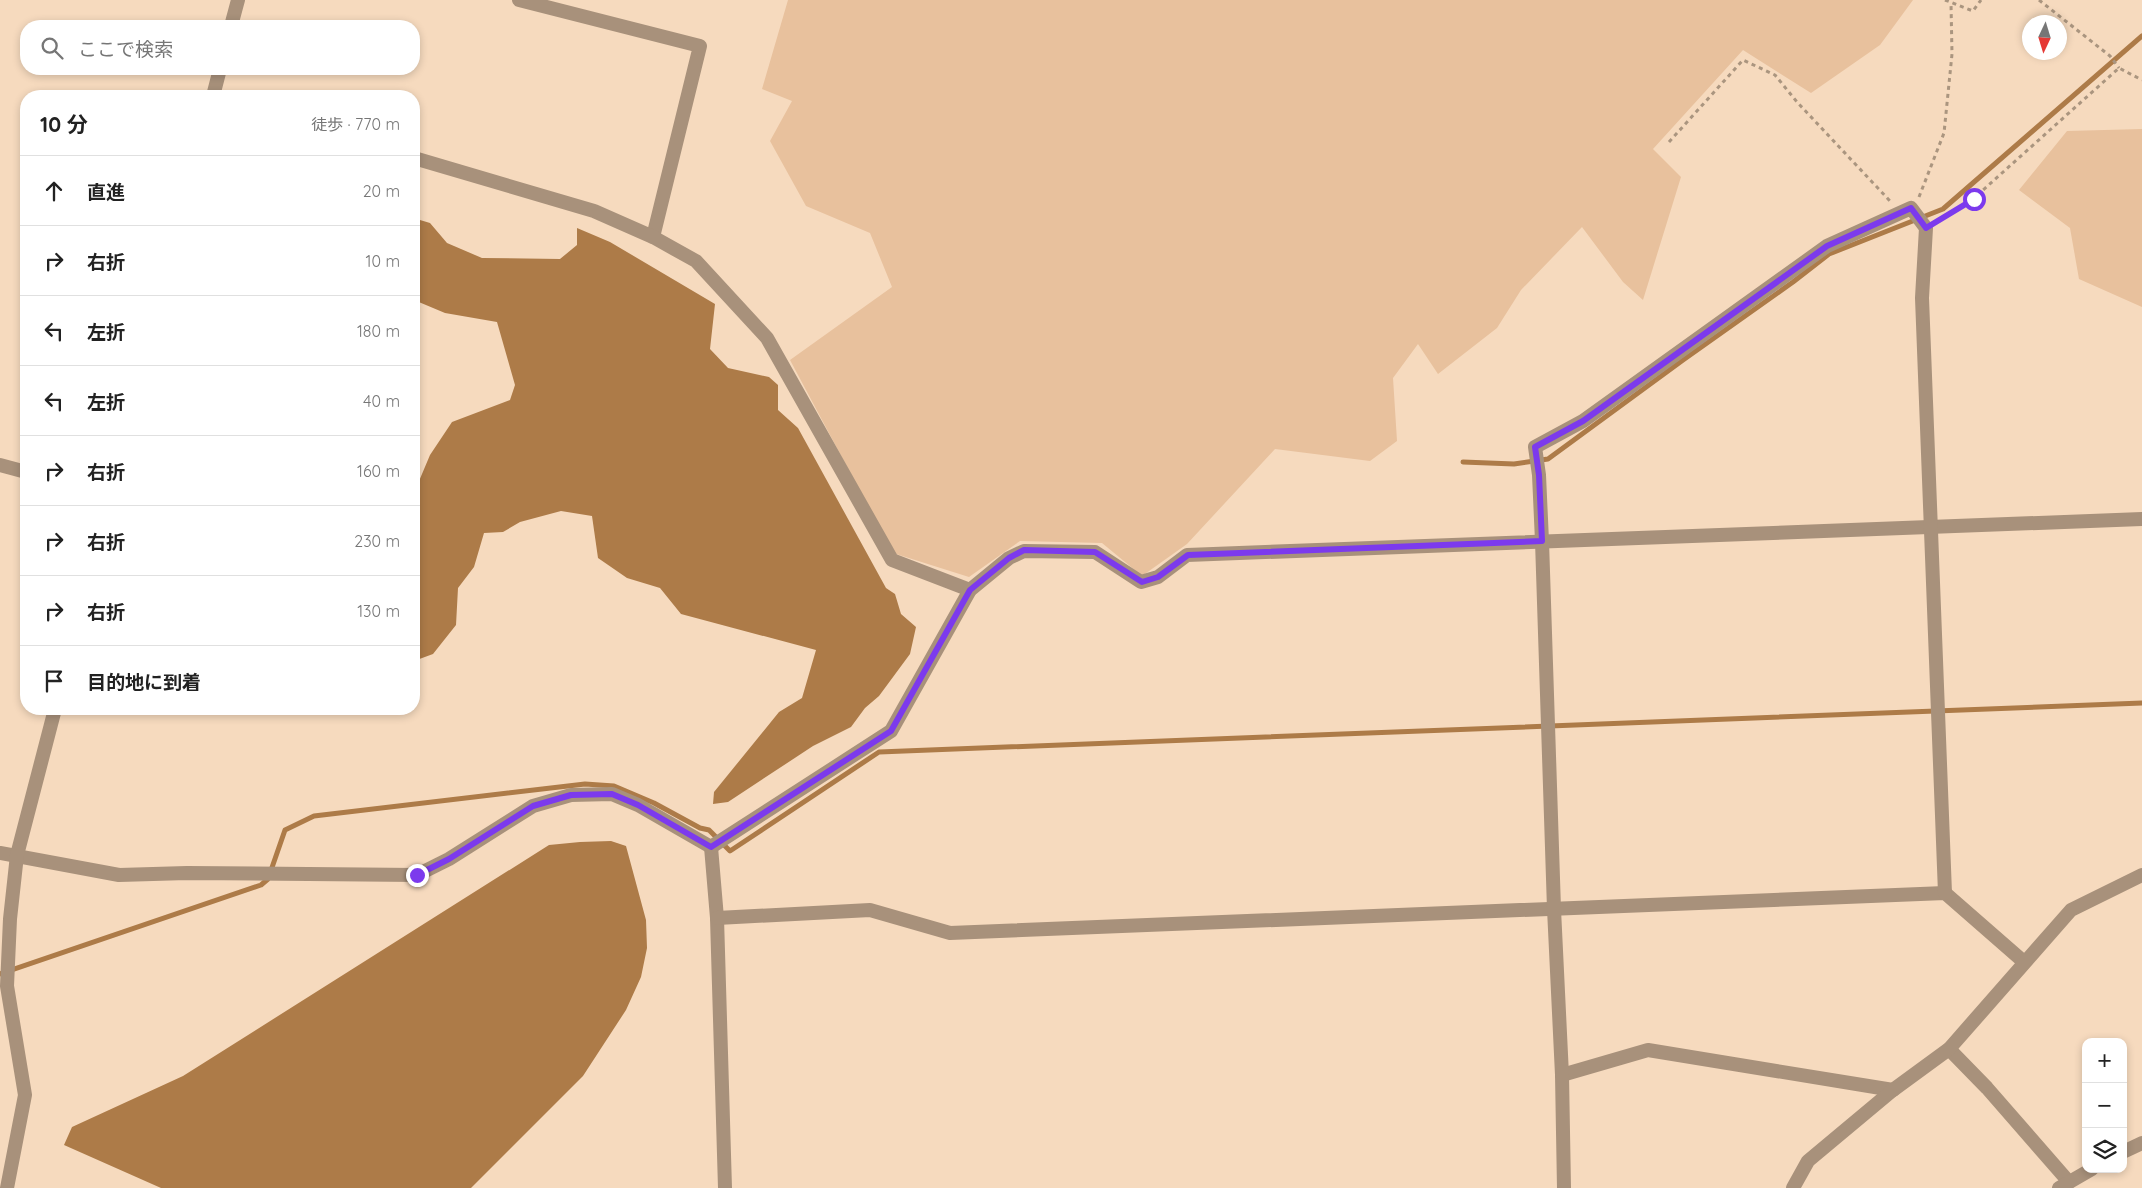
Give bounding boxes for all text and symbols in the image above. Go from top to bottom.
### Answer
north arrow [2022,15,2067,60]
search box [20,20,420,75]
icon: search [38,34,66,62]
text: ここで検索 [78,37,173,61]
text: 10 分 [40,111,88,137]
text: 徒歩 · 770 m [311,114,400,134]
icon: ahead [40,177,68,205]
text: 直進 [87,180,125,204]
text: 20 m [363,181,400,201]
route start [1963,188,1986,211]
icon: right [40,247,68,275]
text: 右折 [87,250,125,274]
text: 10 m [366,251,400,271]
icon: left [40,317,68,345]
text: 左折 [87,320,125,344]
text: 180 m [357,321,400,341]
icon: left [40,387,68,415]
text: 左折 [87,390,125,414]
text: 40 m [363,391,400,411]
icon: right [40,457,68,485]
text: 右折 [87,460,125,484]
text: 160 m [357,461,400,481]
icon: right [40,527,68,555]
text: 右折 [87,530,125,554]
text: 230 m [354,531,400,551]
icon: right [40,597,68,625]
text: 右折 [87,600,125,624]
text: 130 m [357,601,400,621]
icon: arrive [40,667,68,695]
text: 目的地に到着 [87,670,201,694]
route end [406,864,429,887]
map controls [2082,1038,2127,1173]
button: + [2082,1038,2127,1083]
button: − [2082,1083,2127,1128]
button: layers [2082,1128,2127,1173]

